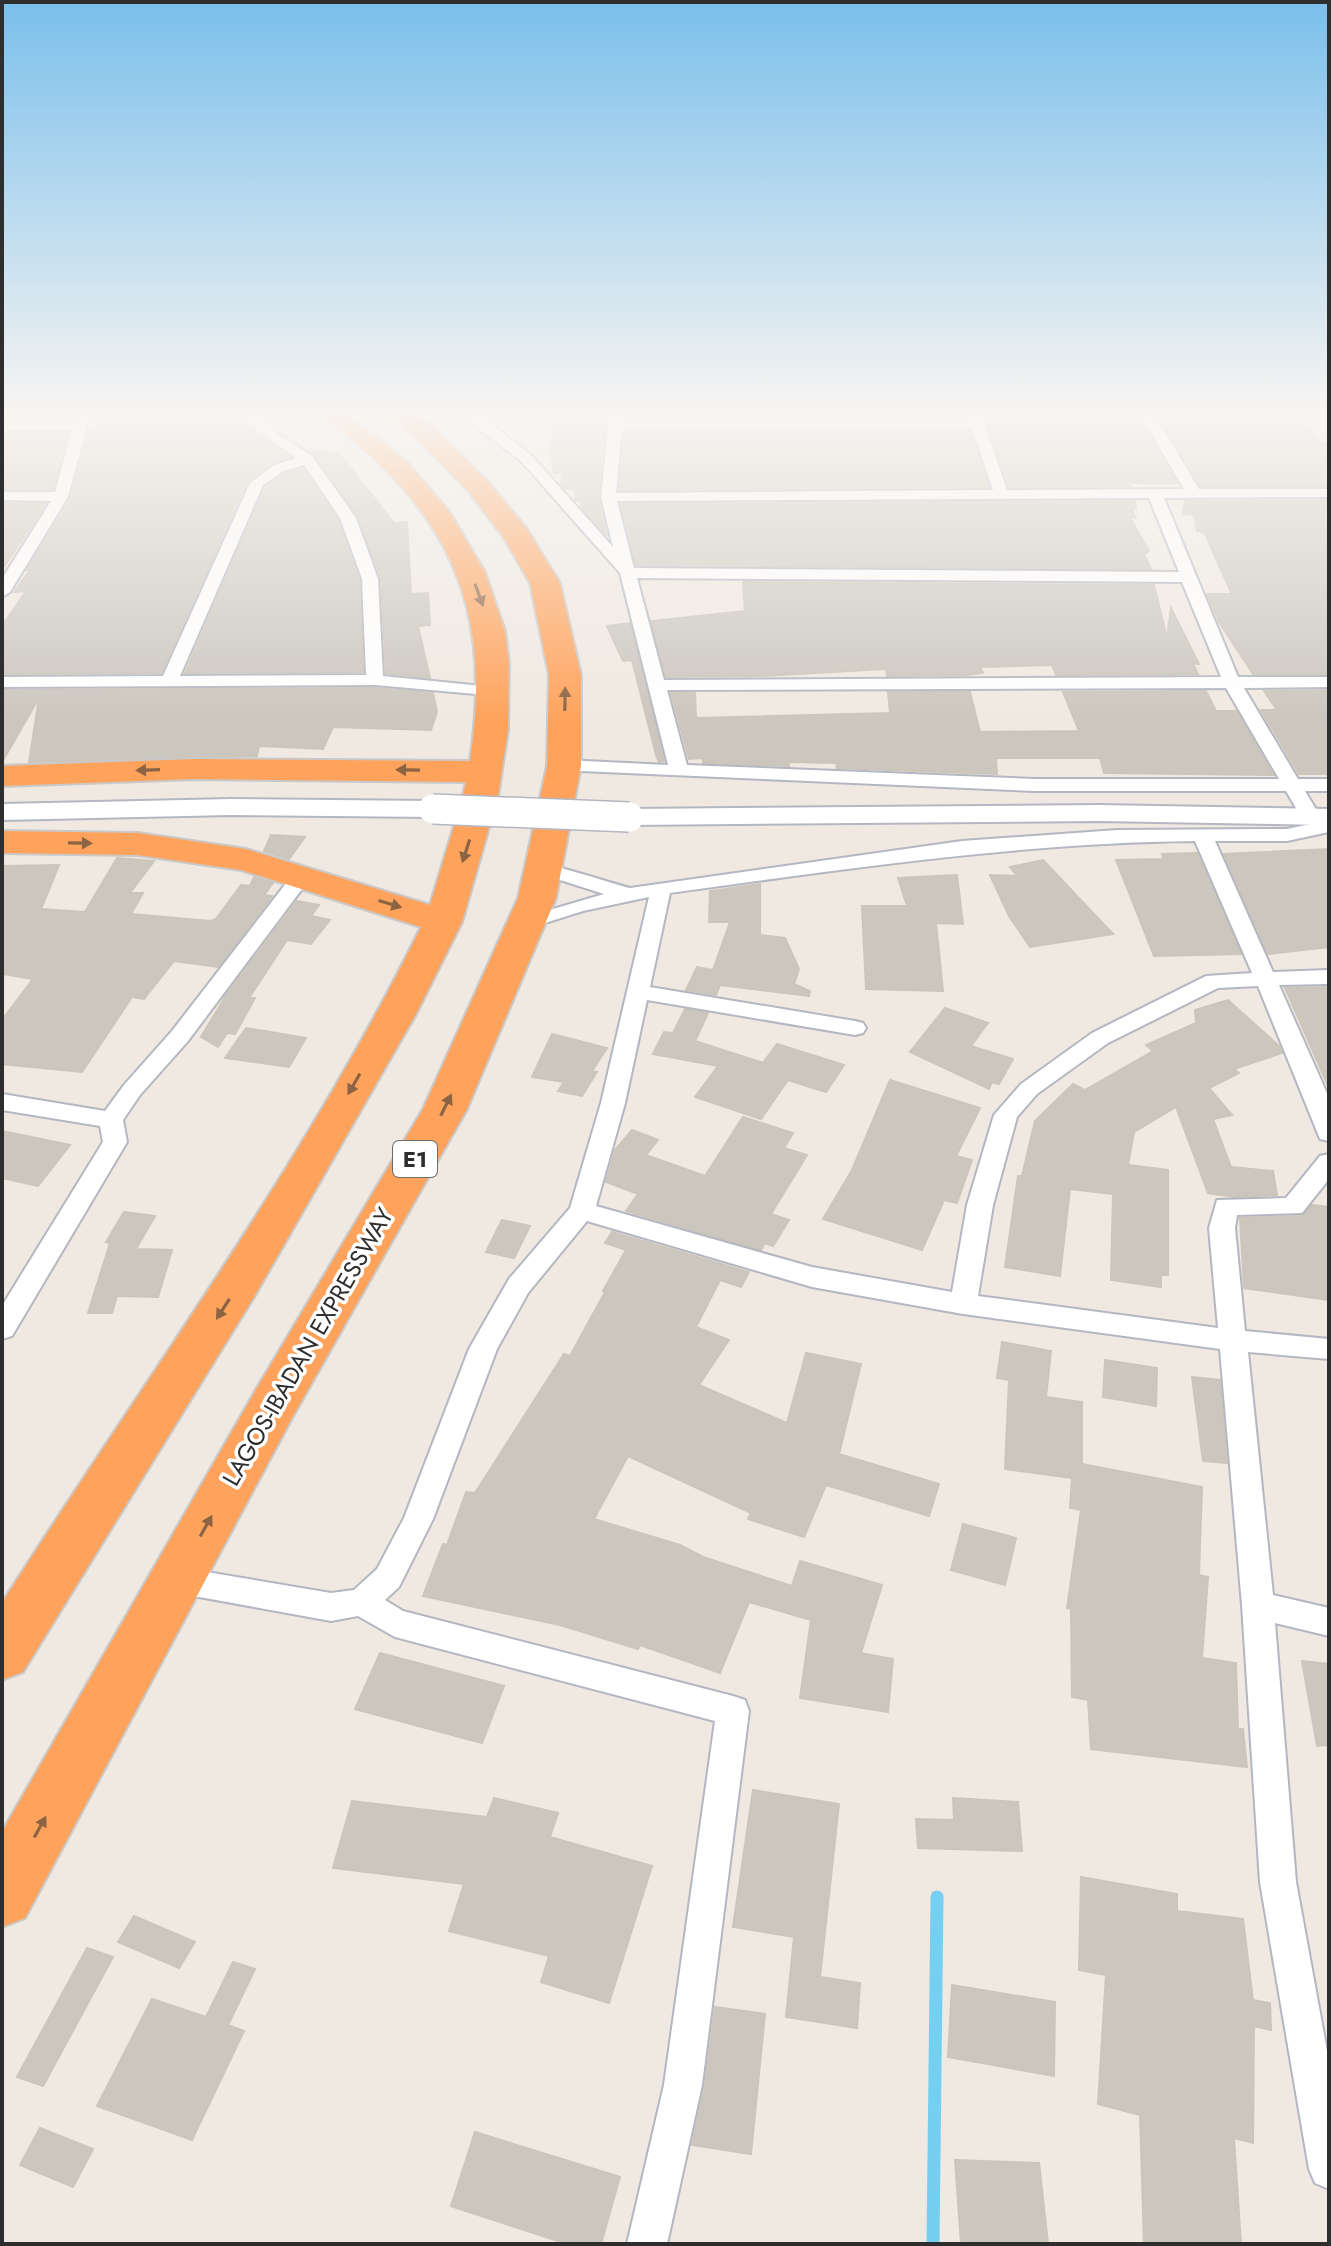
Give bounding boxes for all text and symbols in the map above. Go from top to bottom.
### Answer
one-way arrow [473,583,486,607]
one-way arrow [558,686,571,711]
one-way arrow [395,763,420,776]
one-way arrow [135,764,160,777]
one-way arrow [68,837,93,850]
one-way arrow [459,839,472,863]
one-way arrow [379,898,403,910]
one-way arrow [347,1073,361,1096]
one-way arrow [439,1094,453,1117]
road number: E1 [393,1141,437,1177]
street label: LAGOS-IBADAN EXPRESSWAY [213,1201,402,1492]
one-way arrow [216,1298,231,1320]
one-way arrow [200,1514,213,1537]
one-way arrow [33,1815,47,1838]

